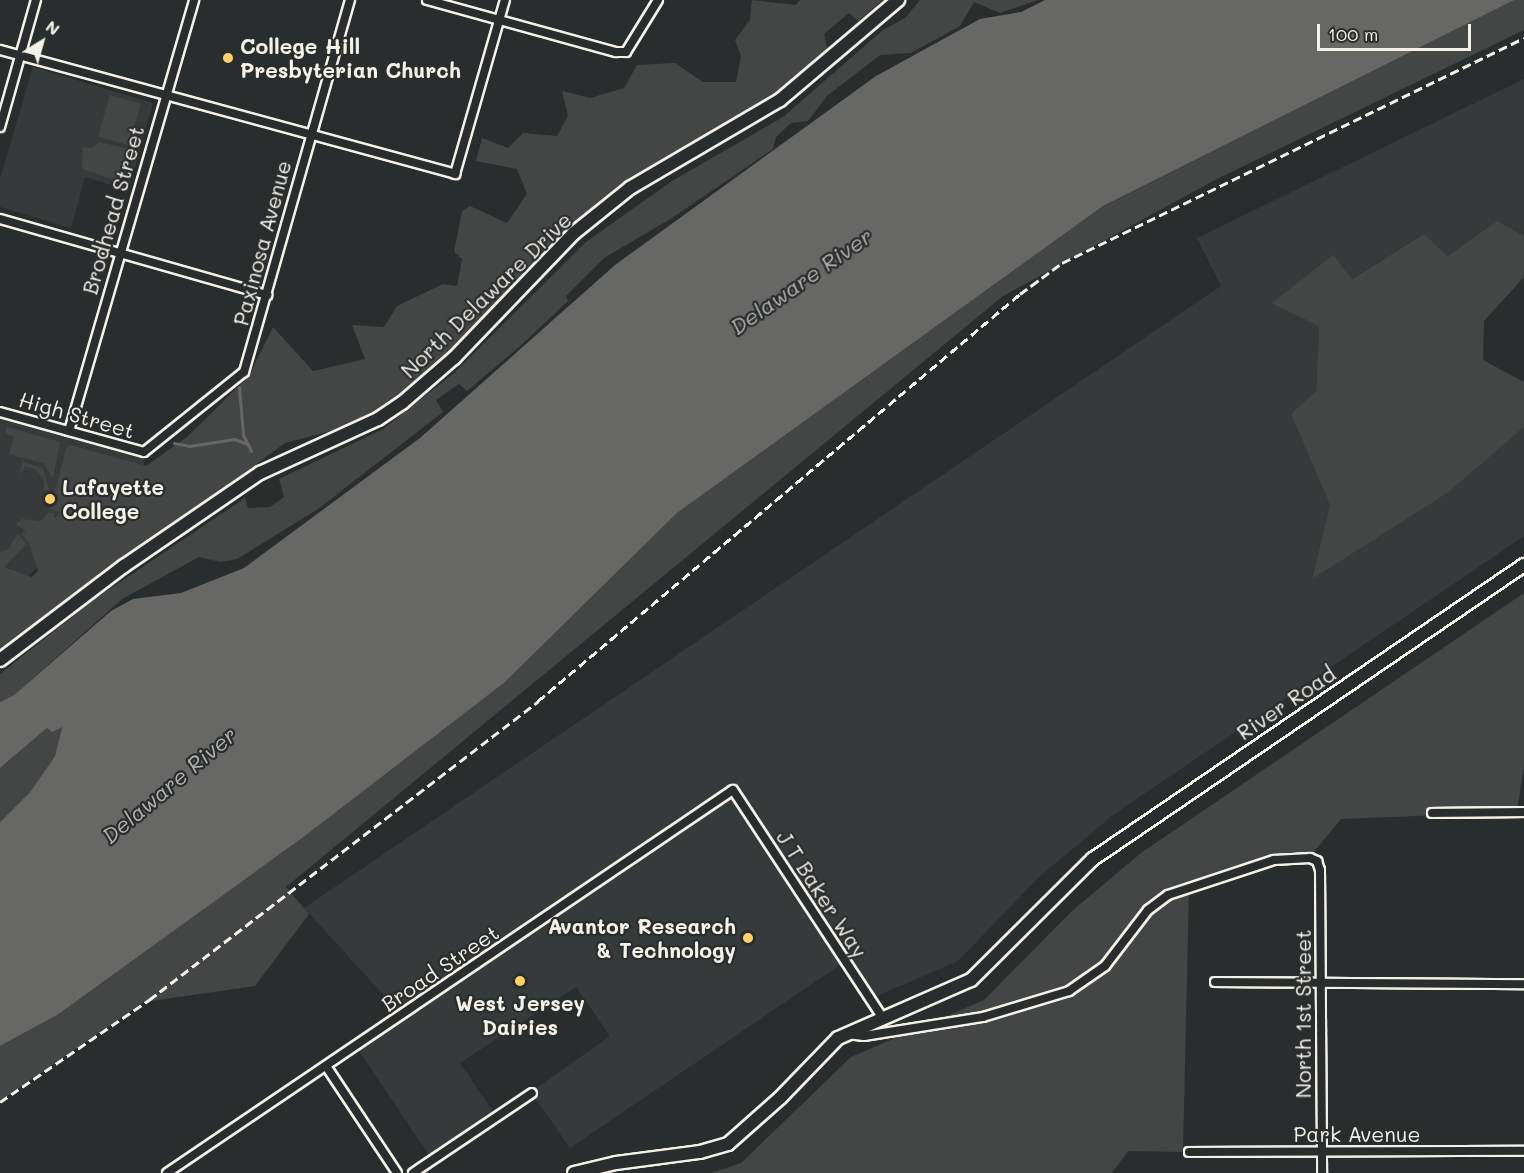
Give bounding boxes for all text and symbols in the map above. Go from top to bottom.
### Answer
north arrow [12,12,72,72]
scale bar [1320,12,1474,50]
text: N [42,15,64,39]
text: 100 m [1328,22,1378,46]
place label: College Hill Presbyterian Church [240,33,461,83]
marker: College Hill Presbyterian Church [221,51,235,65]
street label: Brodhead Street [77,123,149,297]
street label: Paxinosa Avenue [228,158,296,328]
street label: North Delaware Drive [396,207,576,383]
water label: Delaware River [725,222,877,340]
street label: High Street [16,386,138,444]
place label: Lafayette College [62,474,164,524]
marker: Lafayette College [43,492,57,506]
street label: River Road [1232,661,1340,745]
water label: Delaware River [96,721,242,849]
street label: J T Baker Way [771,826,873,962]
place label: Avantor Research & Technology [548,913,736,963]
street label: Broad Street [377,920,503,1016]
street label: North 1st Street [1290,930,1316,1098]
marker: Avantor Research & Technology [741,931,755,945]
marker: West Jersey Dairies [513,974,527,988]
place label: West Jersey Dairies [455,990,585,1040]
street label: Park Avenue [1294,1121,1420,1147]

